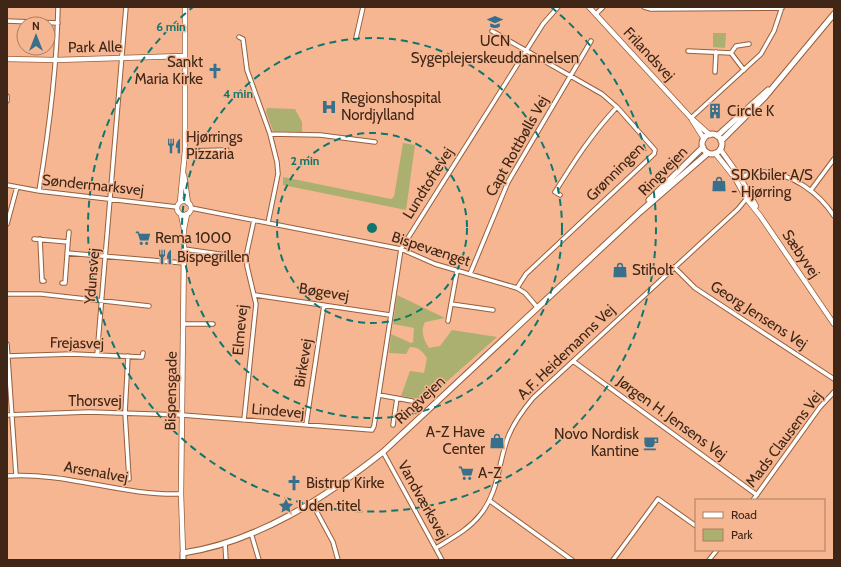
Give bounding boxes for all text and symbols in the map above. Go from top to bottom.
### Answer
school or university icon: UCN Sygeplejerskeuddannelsen [486,13,504,31]
north arrow [16,16,56,56]
text: N [32,19,40,33]
text: 6 min [156,19,186,34]
street label: Frilandsvej [620,23,678,85]
place label: UCN Sygeplejerskeuddannelsen [411,32,579,67]
street label: Park Alle [68,38,123,56]
place label: Sankt Maria Kirke [134,53,203,88]
church icon: Sankt Maria Kirke [206,62,224,80]
text: 4 min [223,86,253,101]
place label: Regionshospital Nordjylland [341,89,442,124]
street label: Capt Rottbølls Vej [482,92,552,200]
hospital icon: Regionshospital Nordjylland [320,98,338,116]
building icon: Circle K [706,102,724,120]
place label: Circle K [727,102,775,120]
place label: Hjørrings Pizzaria [186,128,243,163]
restaurant icon: Hjørrings Pizzaria [165,137,183,155]
street label: Grønningen [582,139,648,205]
street label: Ringvejen [635,143,691,199]
street label: Lundtoftevej [399,144,457,222]
text: 2 min [291,153,319,168]
place label: SDKbiler A/S - Hjørring [731,166,813,201]
street label: Søndermarksvej [41,171,145,199]
shop icon: SDKbiler A/S - Hjørring [710,175,728,193]
centre of rings [365,221,379,235]
street label: Sæbyvej [778,226,824,282]
street label: Bispevænget [389,228,473,270]
supermarket icon: Rema 1000 [134,229,152,247]
place label: Rema 1000 [155,229,231,247]
street label: Ydunsvej [81,247,103,306]
restaurant icon: Bispegrillen [156,248,174,266]
place label: Bispegrillen [177,248,250,266]
shop icon: Stiholt [611,261,629,279]
place label: Stiholt [632,261,674,279]
street label: Georg Jensens Vej [707,277,811,353]
street label: Bøgevej [298,279,350,305]
street label: A.F. Heidemanns Vej [513,301,619,403]
street label: Elmevej [229,304,251,356]
street label: Frejasvej [50,334,104,352]
street label: Birkevej [290,337,316,389]
street label: Bispensgade [161,351,181,431]
street label: Ringvejen [391,372,449,428]
street label: Jørgen H. Jensens Vej [613,372,730,464]
street label: Mads Clausens Vej [742,387,826,491]
street label: Thorsvej [68,392,122,410]
street label: Lindevej [251,400,305,422]
place label: A-Z Have Center [426,423,485,458]
place label: Novo Nordisk Kantine [554,425,639,460]
shop icon: A-Z Have Center [488,432,506,450]
cafe icon: Novo Nordisk Kantine [642,434,660,452]
street label: Arsenalvej [62,457,130,487]
street label: Vandværksvej [394,457,452,543]
supermarket icon: A-Z [457,464,475,482]
place label: A-Z [478,464,502,482]
church icon: Bistrup Kirke [285,474,303,492]
place label: Bistrup Kirke [306,474,385,492]
place icon: Uden titel [277,497,295,515]
place label: Uden titel [298,497,361,515]
legend [695,499,825,551]
text: Road [731,507,757,522]
text: Park [731,527,753,542]

